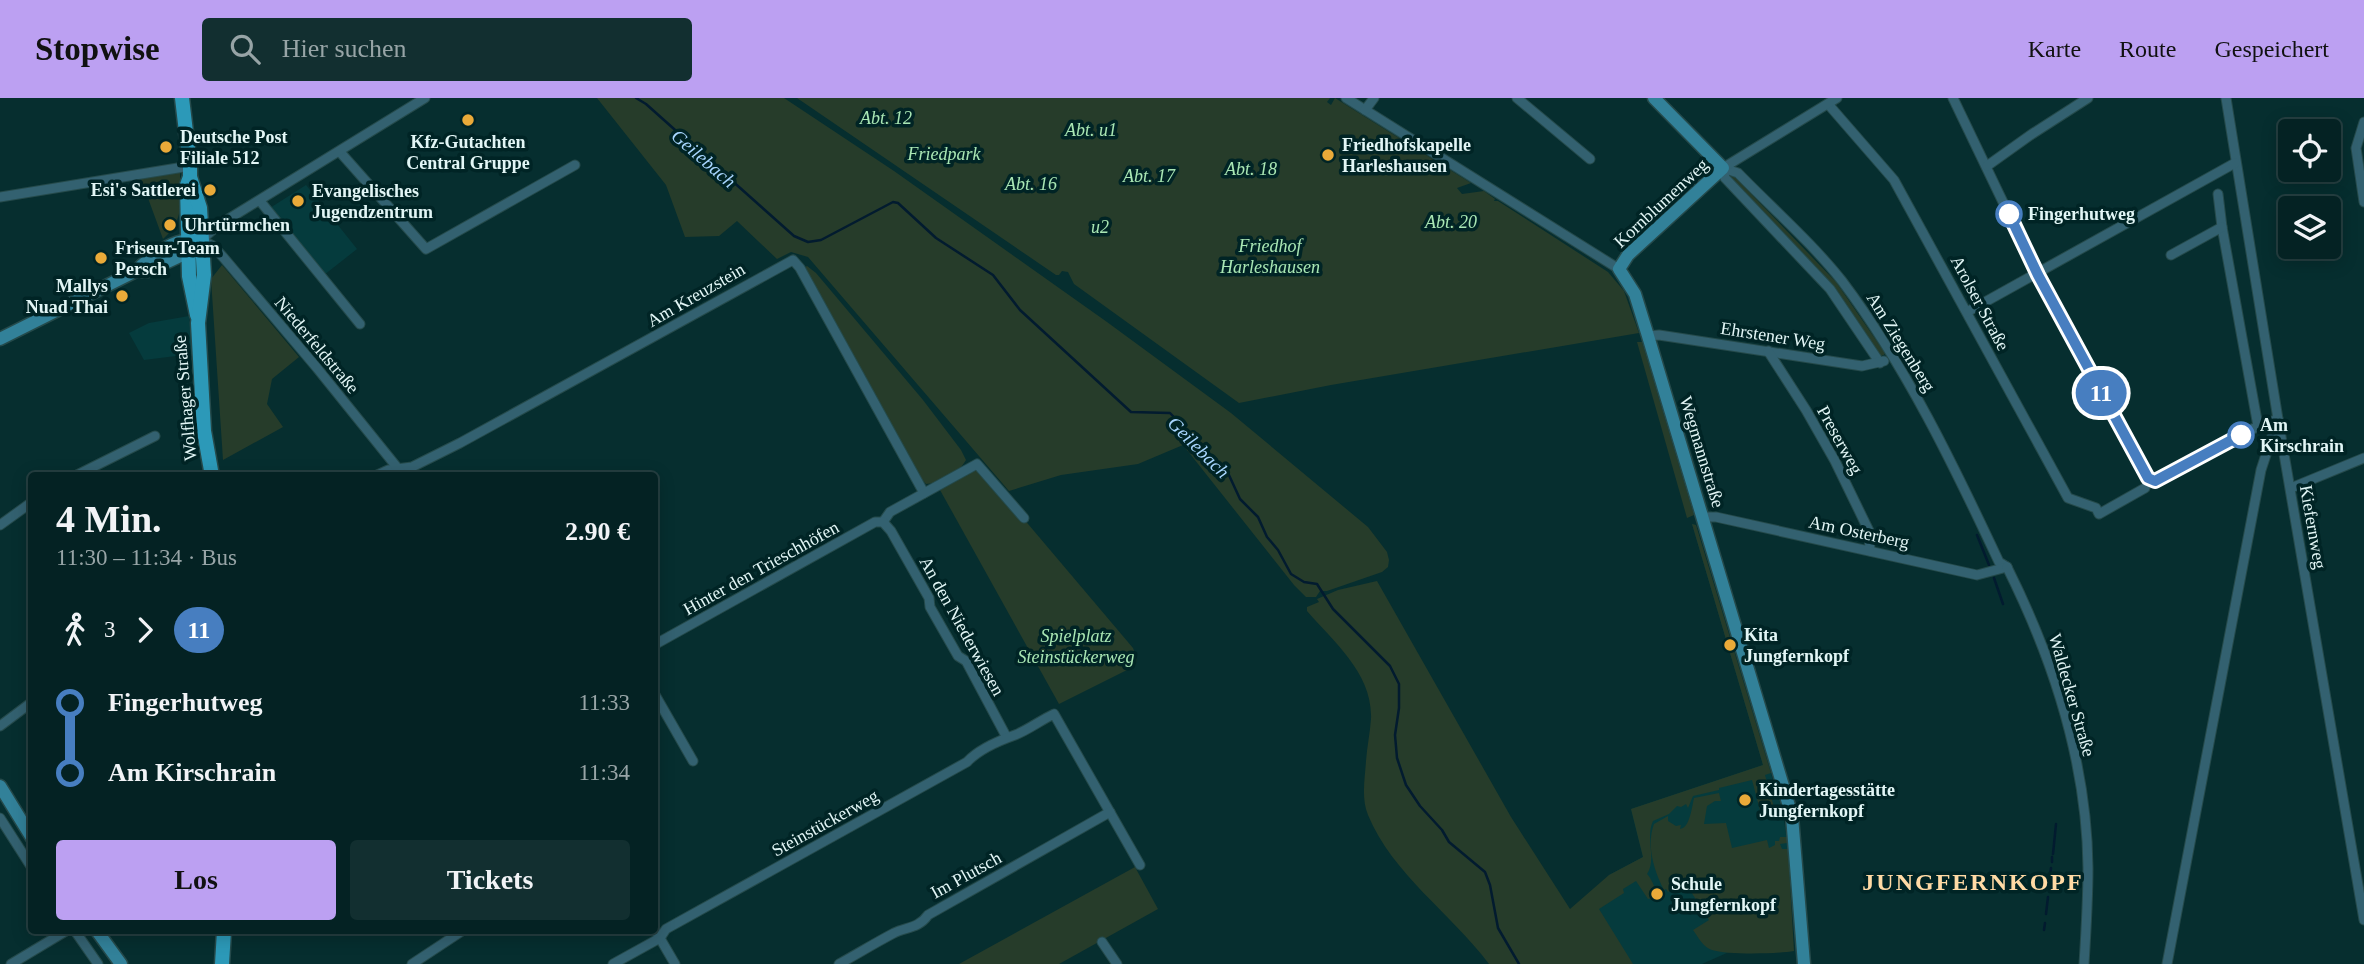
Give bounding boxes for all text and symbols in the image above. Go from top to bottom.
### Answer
search box [202,18,692,81]
icon: search [226,30,264,68]
text: Stopwise [35,31,160,67]
text: Hier suchen [282,34,407,63]
text: Karte [2028,36,2081,62]
text: Route [2119,36,2176,62]
text: Gespeichert [2214,36,2329,62]
park label: Abt. 12 [859,108,912,128]
marker: Kfz-Gutachten Central Gruppe [460,112,476,128]
map controls [2278,119,2341,259]
button: locate [2278,119,2341,182]
park label: Abt. u1 [1064,120,1117,140]
water label: Geilebach [667,125,740,192]
place label: Deutsche Post Filiale 512 [180,127,287,168]
place label: Kfz-Gutachten Central Gruppe [406,132,530,173]
place label: Friedhofskapelle Harleshausen [1342,135,1471,176]
marker: Deutsche Post Filiale 512 [158,139,174,155]
park label: Friedpark [907,144,982,164]
marker: Friedhofskapelle Harleshausen [1320,147,1336,163]
street label: Kornblumenweg [1610,154,1712,252]
park label: Abt. 18 [1224,159,1277,179]
park label: Abt. 17 [1122,166,1176,186]
park label: Abt. 16 [1004,174,1057,194]
place label: Esi's Sattlerei [91,180,196,200]
place label: Evangelisches Jugendzentrum [312,181,433,222]
marker: Esi's Sattlerei [202,182,218,198]
marker: Evangelisches Jugendzentrum [290,193,306,209]
button: layers [2278,196,2341,259]
marker: Fingerhutweg [1996,201,2022,227]
place label: Fingerhutweg [2028,204,2135,224]
park label: Abt. 20 [1424,212,1477,232]
place label: Uhrtürmchen [184,215,290,235]
marker: Uhrtürmchen [162,217,178,233]
park label: u2 [1091,217,1109,237]
park label: Friedhof Harleshausen [1219,236,1320,277]
place label: Friseur-Team Persch [115,238,220,279]
marker: Friseur-Team Persch [93,250,109,266]
street label: Arolser Straße [1947,252,2013,354]
street label: Am Kreuzstein [644,259,748,331]
place label: Mallys Nuad Thai [26,276,108,317]
marker: Mallys Nuad Thai [114,288,130,304]
street label: Am Ziegenberg [1863,289,1939,395]
street label: Niederfeldstraße [271,293,363,397]
street label: Ehrstener Weg [1719,318,1827,354]
street label: Wolfhager Straße [170,334,200,462]
line badge: 11 [2070,370,2132,416]
text: 11 [2090,380,2112,406]
street label: Wegmannstraße [1676,394,1728,510]
street label: Preserweg [1813,402,1867,478]
water label: Geilebach [1164,412,1234,482]
place label: Am Kirschrain [2260,415,2344,456]
marker: Am Kirschrain [2228,422,2254,448]
street label: Kiefernweg [2296,483,2330,571]
text: 4 Min. [56,498,162,540]
street label: Am Osterberg [1807,512,1911,552]
text: 2.90 € [565,517,630,546]
street label: Hinter den Trieschhöfen [680,517,842,619]
text: 11:30 – 11:34 · Bus [56,545,237,570]
street label: An den Niederwiesen [915,553,1009,699]
icon: walk [56,611,94,649]
icon: forward [126,611,164,649]
text: 3 [104,617,116,642]
text: 11 [188,617,210,643]
place label: Kita Jungfernkopf [1744,625,1850,666]
park label: Spielplatz Steinstückerweg [1018,626,1134,667]
street label: Waldecker Straße [2045,631,2099,759]
marker: Kita Jungfernkopf [1722,637,1738,653]
text: Fingerhutweg [108,688,263,717]
text: 11:33 [578,690,630,715]
text: Am Kirschrain [108,758,276,787]
text: 11:34 [578,760,630,785]
place label: Kindertagesstätte Jungfernkopf [1759,780,1895,821]
street label: Steinstückerweg [768,785,882,861]
marker: Kindertagesstätte Jungfernkopf [1737,792,1753,808]
button: Los [56,840,336,920]
button: Tickets [350,840,630,920]
street label: Im Plutsch [927,847,1005,903]
district label: JUNGFERNKOPF [1862,869,2084,895]
place label: Schule Jungfernkopf [1671,874,1777,915]
marker: Schule Jungfernkopf [1649,886,1665,902]

